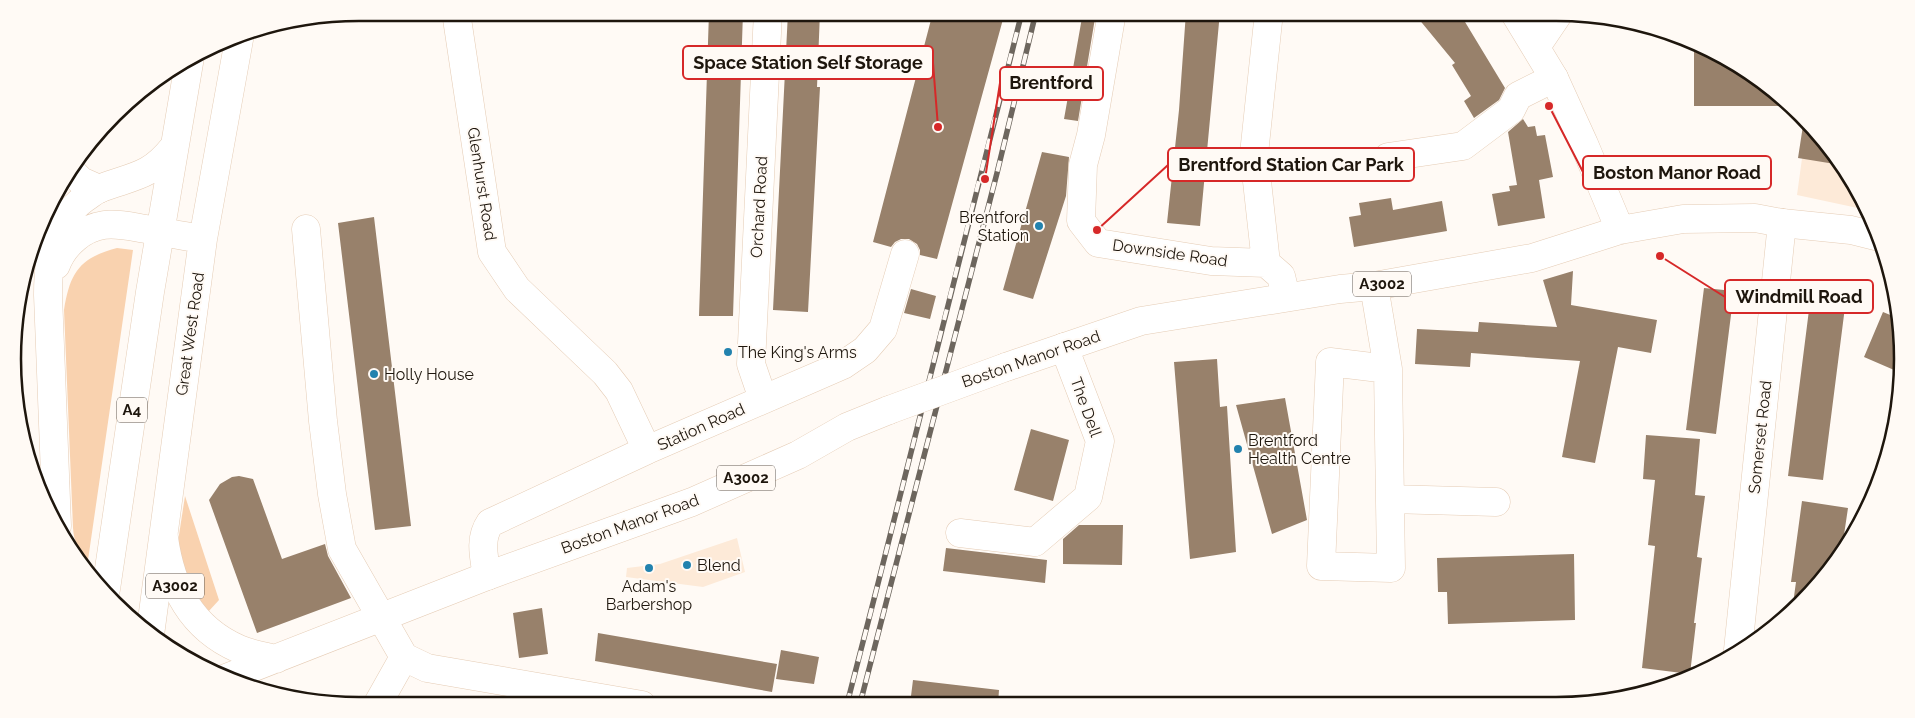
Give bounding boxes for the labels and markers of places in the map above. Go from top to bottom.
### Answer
callout: Space Station Self Storage [683,46,933,79]
callout: Brentford [1000,67,1103,100]
callout: Brentford Station Car Park [1168,148,1414,181]
callout: Boston Manor Road [1583,156,1771,189]
place label: Brentford Station [959,208,1029,245]
marker: Brentford Station [1033,220,1045,232]
callout: Windmill Road [1725,280,1873,313]
place label: The King's Arms [738,343,857,362]
marker: The King's Arms [722,346,734,358]
place label: Holly House [384,365,474,384]
marker: Holly House [368,368,380,380]
place label: Brentford Health Centre [1248,431,1351,468]
marker: Brentford Health Centre [1232,443,1244,455]
place label: Blend [697,556,741,575]
marker: Blend [681,559,693,571]
marker: Adam's Barbershop [643,562,655,574]
place label: Adam's Barbershop [606,577,692,614]

